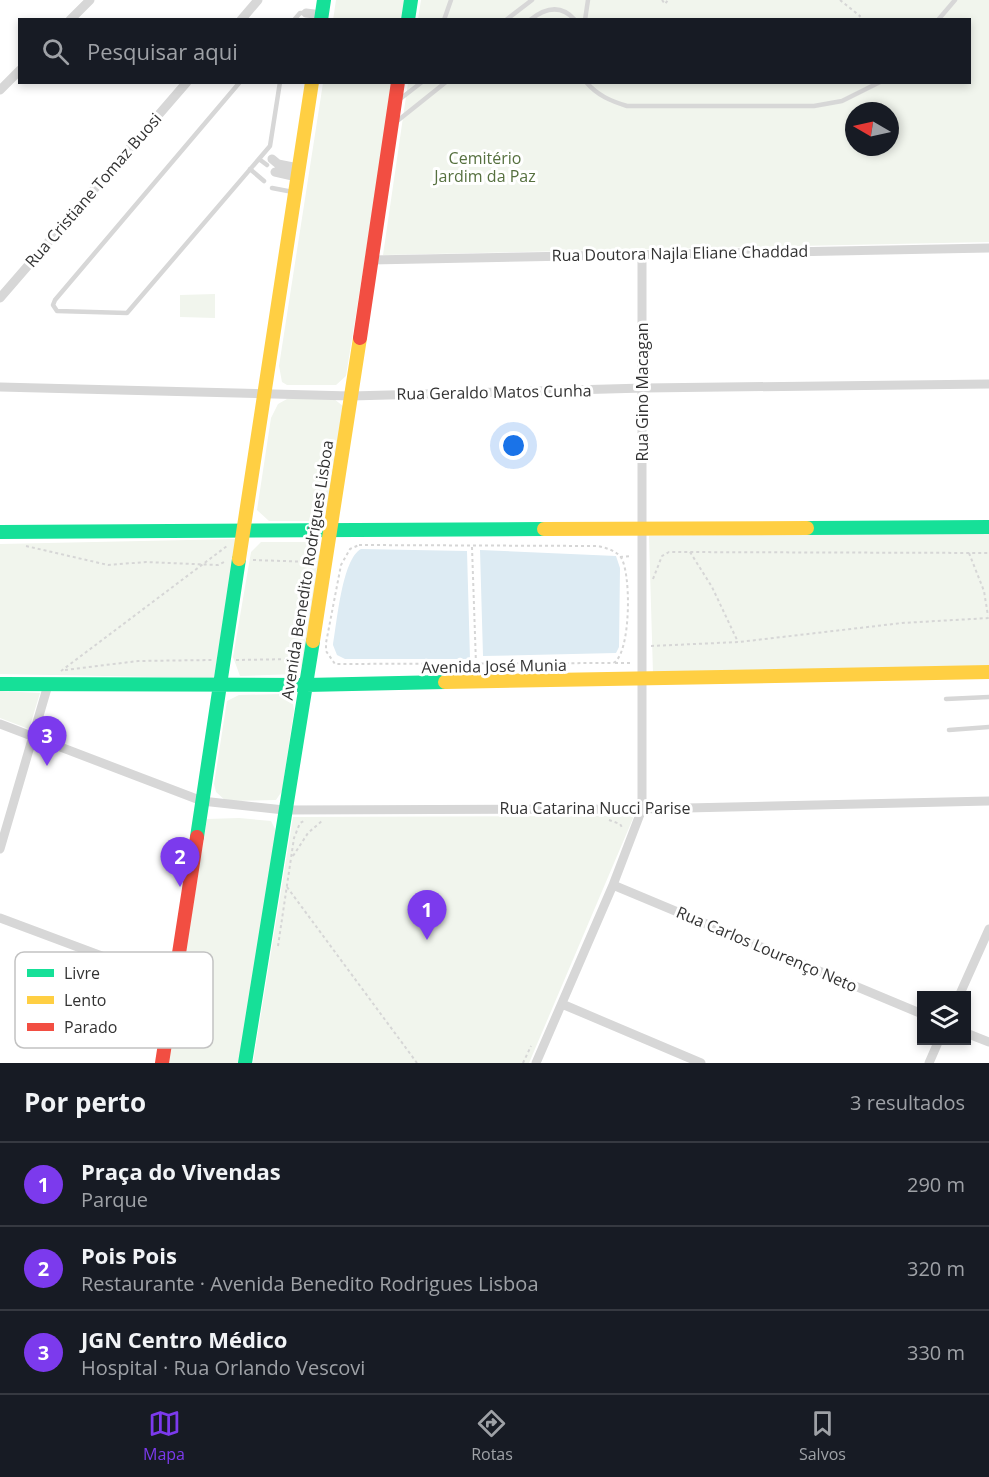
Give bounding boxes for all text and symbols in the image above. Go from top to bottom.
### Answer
search box [18,18,971,84]
icon: search [39,35,72,68]
text: Pesquisar aqui [87,36,238,66]
north arrow [845,102,899,156]
street label: Rua Cristiane Tomaz Buosi [20,108,166,272]
park label: Cemitério Jardim da Paz [432,147,536,187]
street label: Rua Doutora Najla Eliane Chaddad [552,240,808,266]
street label: Rua Gino Macagan [631,322,653,462]
street label: Rua Geraldo Matos Cunha [396,379,592,405]
your location [499,431,528,460]
street label: Avenida Benedito Rodrigues Lisboa [276,439,338,701]
street label: Avenida José Munia [421,654,567,678]
pin: 3 [28,716,66,766]
street label: Rua Catarina Nucci Parise [500,797,690,819]
pin: 2 [160,838,200,887]
pin: 1 [408,890,446,940]
street label: Rua Carlos Lourenço Neto [673,901,861,997]
legend [15,952,213,1048]
text: Livre [64,962,100,984]
text: Lento [64,989,106,1011]
map controls [917,991,971,1045]
button: layers [917,991,971,1045]
text: Parado [64,1016,117,1038]
text: Por perto [24,1084,146,1120]
text: 3 resultados [850,1089,965,1116]
text: Praça do Vivendas [81,1156,281,1186]
text: 1 [38,1171,49,1198]
text: 290 m [907,1171,965,1198]
text: Parque [81,1186,148,1213]
text: Pois Pois [81,1240,177,1270]
text: 2 [38,1255,49,1282]
text: 320 m [907,1255,965,1282]
text: Restaurante · Avenida Benedito Rodrigues Lisboa [81,1270,539,1297]
text: JGN Centro Médico [81,1324,287,1354]
text: 3 [38,1339,49,1366]
text: 330 m [907,1339,965,1366]
text: Hospital · Rua Orlando Vescovi [81,1354,365,1381]
tab: Mapa [143,1407,185,1465]
tab: Rotas [471,1407,513,1465]
tab: Salvos [799,1407,846,1465]

